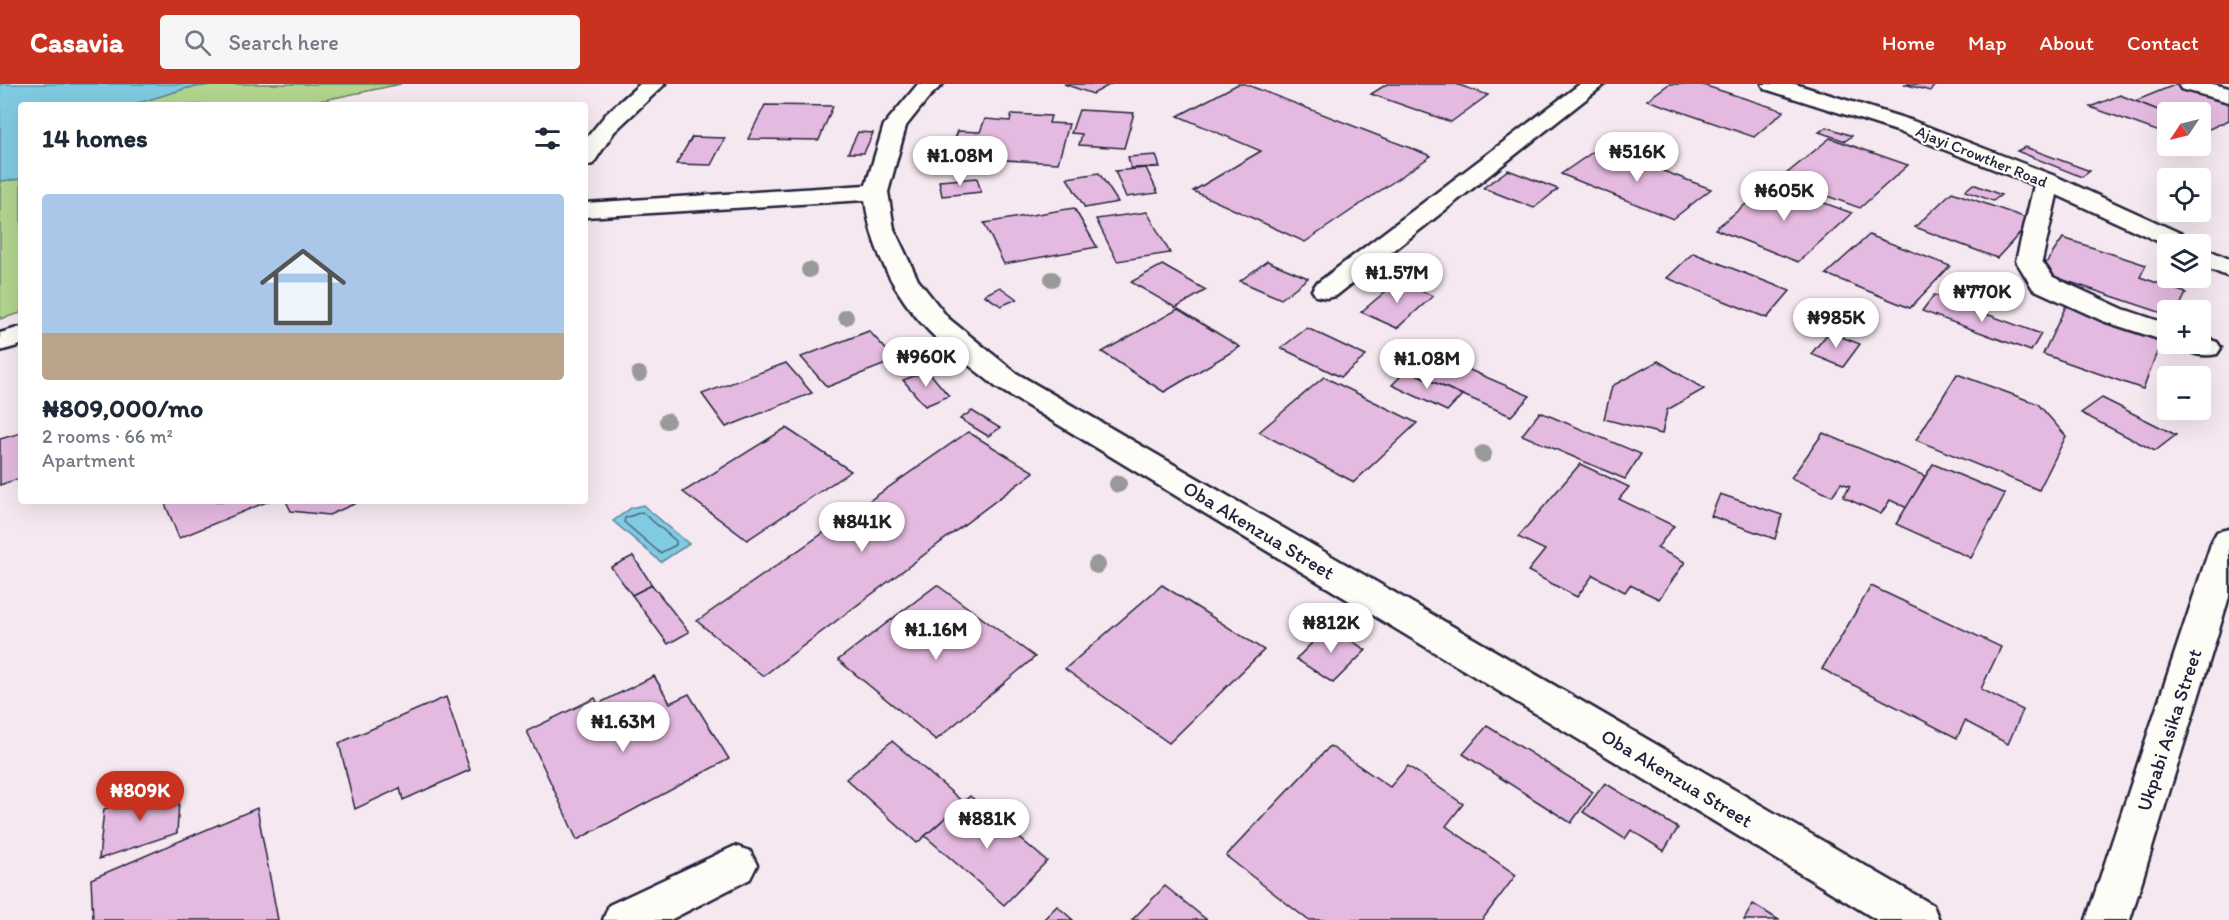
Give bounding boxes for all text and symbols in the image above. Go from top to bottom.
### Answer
search box [160,15,580,69]
text: Casavia [30,25,124,59]
icon: search [181,26,214,59]
text: Search here [229,29,339,56]
text: Home [1882,30,1935,55]
text: Map [1968,30,2007,55]
text: About [2040,30,2094,55]
text: Contact [2127,30,2199,55]
north arrow [2157,102,2211,156]
map controls [2157,102,2211,420]
street label: Ajayi Crowther Road [1913,121,2051,192]
text: 14 homes [42,122,148,154]
icon: filters [531,122,564,155]
pin: ₦516K [1595,132,1679,183]
pin: ₦1.08M [911,136,1009,187]
text: ₦516K [1609,139,1665,163]
text: ₦1.08M [927,143,993,167]
button: locate [2157,168,2211,222]
pin: ₦605K [1742,171,1826,222]
text: ₦605K [1754,178,1814,202]
icon: home [249,233,357,341]
button: layers [2157,234,2211,288]
pin: ₦1.57M [1348,253,1446,304]
text: ₦1.57M [1365,260,1429,284]
pin: ₦770K [1940,272,2024,323]
text: ₦770K [1953,279,2011,303]
pin: ₦985K [1794,298,1878,349]
button: + [2157,300,2211,354]
text: ₦985K [1807,305,1865,329]
pin: ₦960K [884,337,968,388]
pin: ₦1.08M [1378,339,1476,390]
text: ₦960K [896,344,956,368]
text: ₦1.08M [1394,346,1460,370]
button: − [2157,366,2211,420]
text: ₦809,000/mo [42,392,203,424]
text: 2 rooms · 66 m² [42,424,173,448]
text: Apartment [42,448,135,472]
street label: Oba Akenzua Street [1179,475,1339,585]
pin: ₦841K [820,502,904,553]
text: ₦841K [833,509,891,533]
pin: ₦812K [1289,603,1373,654]
pin: ₦1.16M [887,610,985,661]
text: ₦812K [1303,610,1359,634]
text: ₦1.16M [904,617,968,641]
street label: Ukpabi Asika Street [2131,645,2207,814]
pin: ₦1.63M [574,702,672,753]
text: ₦1.63M [591,709,655,733]
street label: Oba Akenzua Street [1597,723,1757,833]
pin: ₦809K [98,771,182,822]
text: ₦809K [110,778,170,802]
pin: ₦881K [945,799,1029,850]
text: ₦881K [958,806,1016,830]

